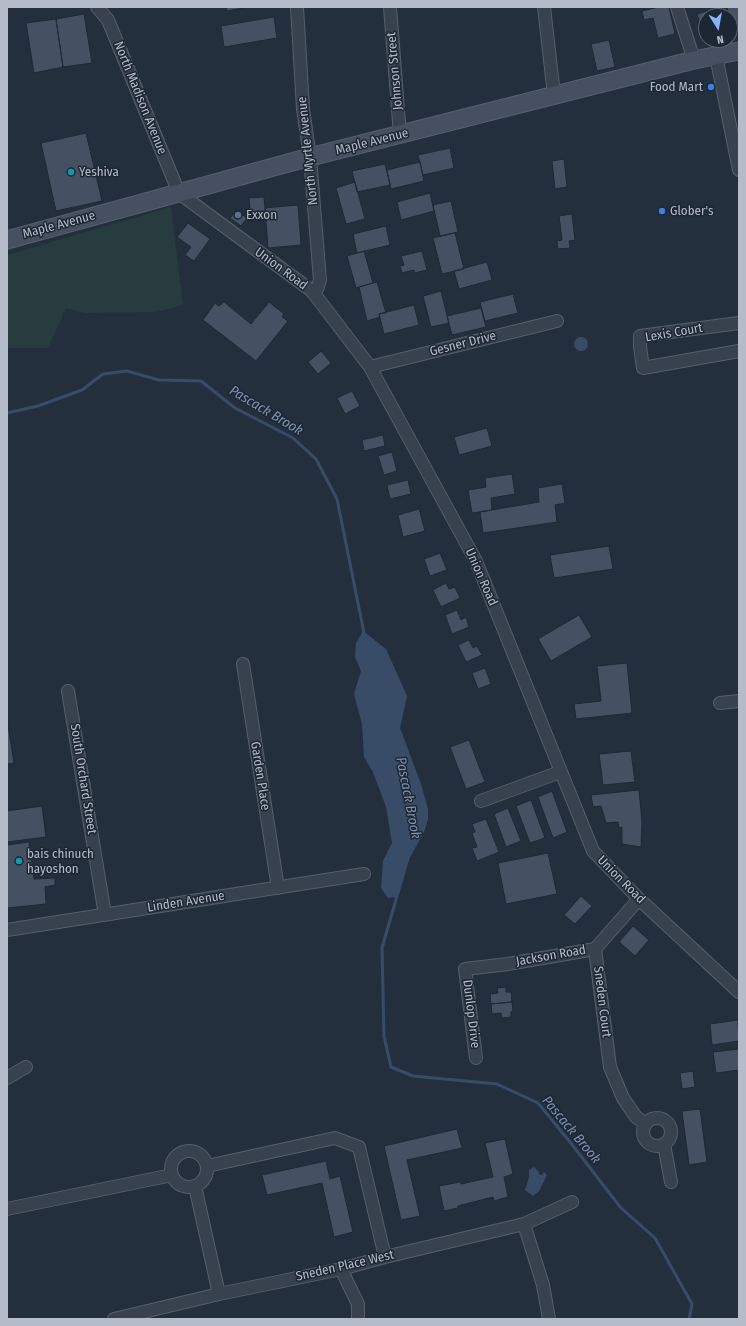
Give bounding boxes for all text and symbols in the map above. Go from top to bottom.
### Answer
north arrow [698,8,738,48]
street label: Johnson Street [384,31,406,111]
text: N [716,32,725,46]
street label: North Madison Avenue [110,39,170,157]
place label: Food Mart [650,79,703,95]
marker: Food Mart [706,82,716,92]
street label: North Myrtle Avenue [295,96,321,206]
street label: Maple Avenue [334,125,410,159]
place label: Yeshiva [79,164,119,180]
marker: Yeshiva [66,167,76,177]
place label: Glober's [670,203,714,219]
marker: Glober's [657,206,667,216]
place label: Exxon [246,207,277,223]
street label: Maple Avenue [21,208,97,242]
marker: Exxon [233,210,243,220]
street label: Union Road [252,245,310,293]
street label: Lexis Court [644,320,704,346]
street label: Gesner Drive [428,328,498,360]
water label: Pascack Brook [226,382,306,440]
street label: Union Road [461,546,501,608]
street label: South Orchard Street [67,723,99,835]
street label: Garden Place [247,740,273,812]
water label: Pascack Brook [392,756,424,840]
place label: bais chinuch hayoshon [27,846,94,877]
street label: Union Road [594,853,648,907]
marker: bais chinuch hayoshon [14,856,24,866]
street label: Linden Avenue [146,888,226,916]
street label: Jackson Road [515,942,587,970]
street label: Sneden Court [590,965,614,1039]
street label: Dunlop Drive [459,979,483,1049]
water label: Pascack Brook [538,1093,604,1167]
street label: Sneden Place West [295,1247,395,1285]

